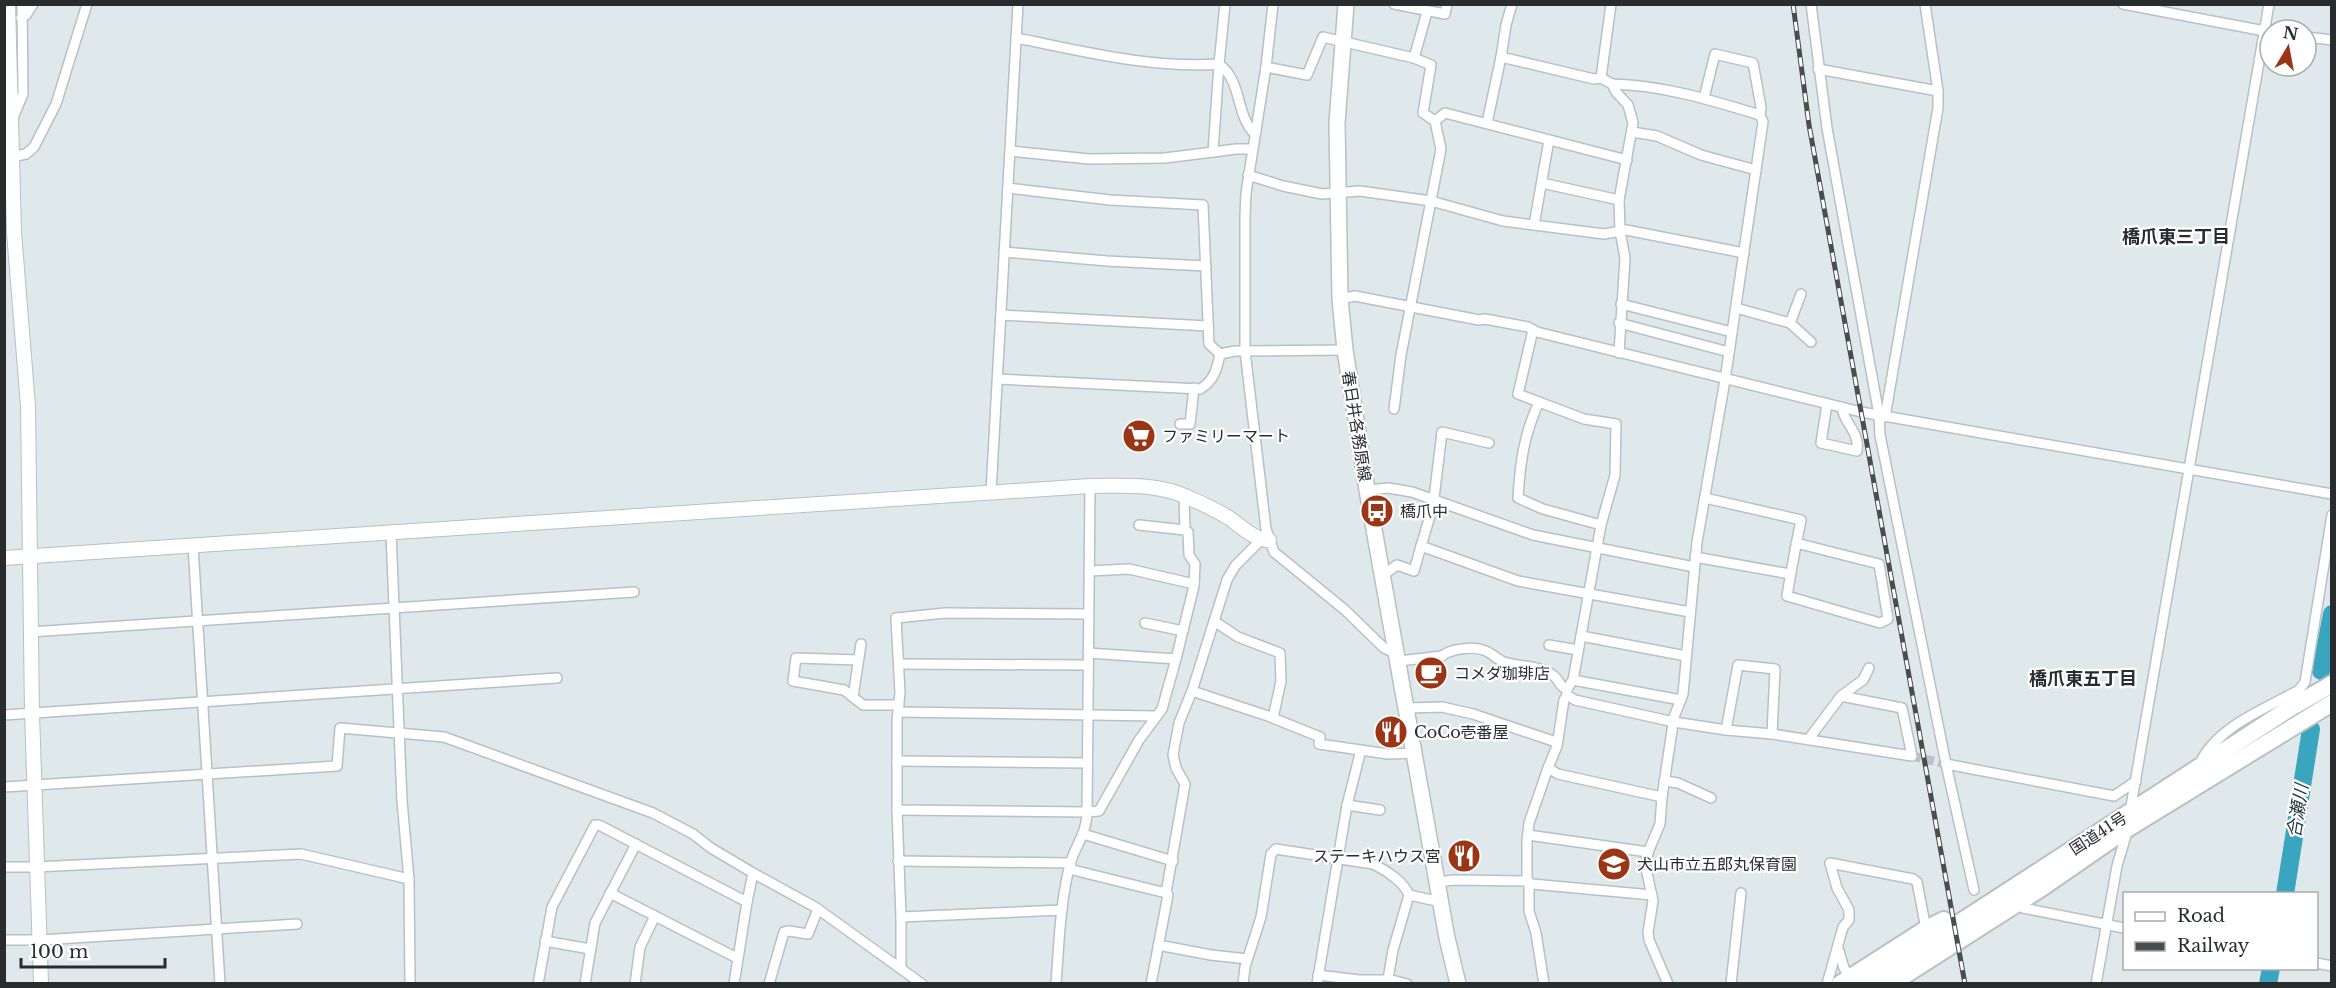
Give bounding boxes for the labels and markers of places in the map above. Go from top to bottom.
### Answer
supermarket icon: ファミリーマート [1121,418,1157,454]
place label: ファミリーマート [1162,426,1290,446]
bus stop icon: 橋爪中 [1359,493,1395,529]
place label: 橋爪中 [1400,501,1448,521]
cafe icon: コメダ珈琲店 [1413,655,1449,691]
place label: コメダ珈琲店 [1454,663,1550,683]
restaurant icon: CoCo壱番屋 [1373,714,1409,750]
place label: CoCo壱番屋 [1414,722,1509,742]
restaurant icon: ステーキハウス宮 [1446,838,1482,874]
place label: ステーキハウス宮 [1313,846,1441,866]
school or university icon: 犬山市立五郎丸保育園 [1596,846,1632,882]
place label: 犬山市立五郎丸保育園 [1637,854,1797,874]

